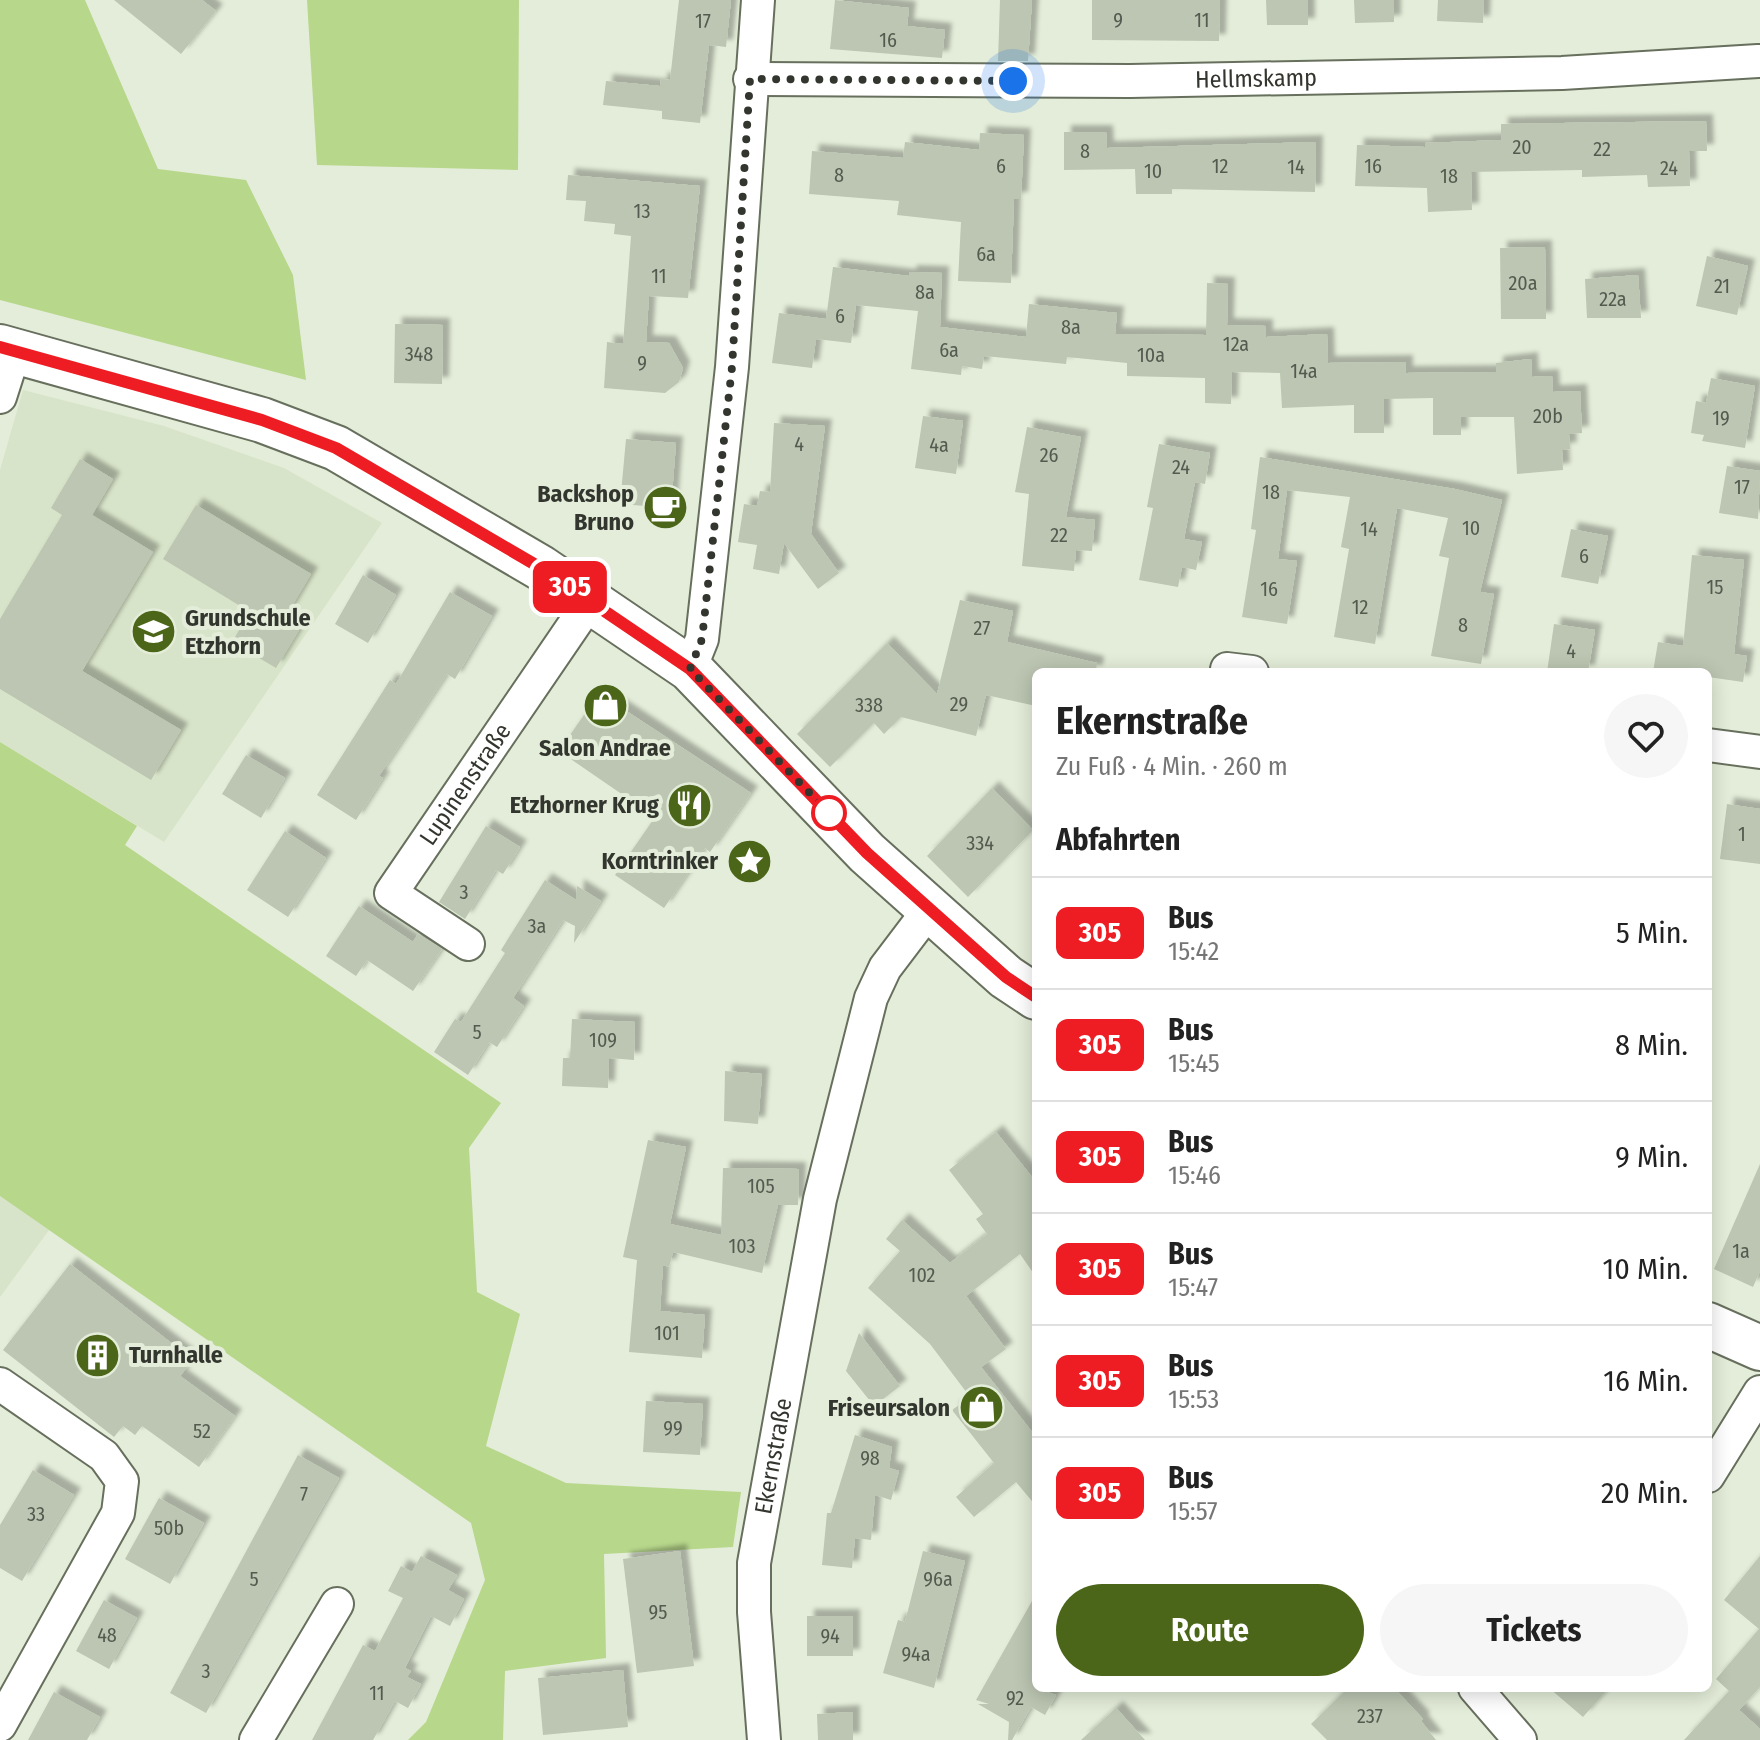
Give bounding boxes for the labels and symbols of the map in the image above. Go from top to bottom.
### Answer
house number: 9 [1113,8,1123,32]
house number: 11 [1194,8,1210,32]
house number: 17 [695,9,711,33]
house number: 16 [879,28,897,52]
your location [993,61,1033,101]
street label: Hellmskamp [1195,64,1317,94]
house number: 20 [1512,135,1532,159]
house number: 22 [1593,137,1611,161]
house number: 8 [1080,139,1090,163]
house number: 6 [996,154,1006,178]
house number: 12 [1212,154,1228,178]
house number: 16 [1364,154,1382,178]
house number: 14 [1287,155,1305,179]
house number: 24 [1660,156,1678,180]
house number: 10 [1144,159,1162,183]
house number: 8 [834,163,844,187]
house number: 18 [1440,164,1458,188]
house number: 13 [634,199,650,223]
house number: 6a [976,242,996,266]
house number: 11 [651,264,667,288]
house number: 20a [1508,271,1538,295]
house number: 21 [1714,274,1730,298]
house number: 8a [915,280,935,304]
house number: 22a [1599,287,1627,311]
house number: 6 [835,304,845,328]
house number: 8a [1061,315,1081,339]
house number: 12a [1223,332,1249,356]
house number: 6a [939,338,959,362]
house number: 348 [405,342,433,366]
house number: 10a [1137,343,1165,367]
house number: 9 [637,351,647,375]
house number: 14a [1290,359,1318,383]
house number: 20b [1533,404,1563,428]
house number: 19 [1712,406,1730,430]
house number: 4 [794,432,804,456]
house number: 4a [929,433,949,457]
house number: 26 [1040,443,1058,467]
house number: 24 [1172,455,1190,479]
house number: 17 [1734,475,1750,499]
place label: Backshop Bruno [537,480,634,536]
house number: 18 [1262,480,1280,504]
cafe icon: Backshop Bruno [641,484,689,532]
house number: 10 [1462,516,1480,540]
house number: 14 [1360,517,1378,541]
house number: 22 [1050,523,1068,547]
house number: 6 [1579,544,1589,568]
line badge: 305 [524,561,616,613]
house number: 15 [1707,575,1723,599]
house number: 16 [1260,577,1278,601]
house number: 12 [1352,595,1368,619]
place label: Grundschule Etzhorn [185,604,311,660]
school or university icon: Grundschule Etzhorn [130,608,178,656]
house number: 8 [1458,613,1468,637]
house number: 27 [974,616,990,640]
house number: 4 [1566,639,1576,663]
shop icon: Salon Andrae [581,682,629,730]
house number: 29 [950,692,968,716]
house number: 338 [855,693,883,717]
street label: Lupinenstraße [414,718,517,850]
place label: Salon Andrae [539,734,671,762]
restaurant icon: Etzhorner Krug [666,781,714,829]
place label: Etzhorner Krug [510,791,659,819]
unlabelled marker [812,796,846,830]
house number: 1 [1738,822,1746,846]
house number: 334 [966,831,994,855]
place icon: Korntrinker [725,837,773,885]
place label: Korntrinker [601,847,718,875]
house number: 3 [459,880,469,904]
house number: 3a [528,914,546,938]
house number: 5 [472,1020,482,1044]
house number: 109 [589,1028,617,1052]
house number: 105 [747,1174,775,1198]
house number: 103 [728,1234,756,1258]
house number: 1a [1732,1239,1750,1263]
house number: 102 [909,1263,936,1287]
house number: 101 [654,1321,680,1345]
building icon: Turnhalle [74,1331,122,1379]
place label: Turnhalle [129,1341,223,1369]
shop icon: Friseursalon [957,1384,1005,1432]
place label: Friseursalon [828,1394,950,1422]
street label: Ekernstraße [749,1396,798,1516]
house number: 99 [663,1416,683,1440]
house number: 52 [193,1419,211,1443]
house number: 98 [860,1446,880,1470]
house number: 7 [300,1482,308,1506]
house number: 33 [27,1502,45,1526]
house number: 50b [154,1516,184,1540]
house number: 5 [249,1567,259,1591]
house number: 96a [923,1567,953,1591]
house number: 95 [649,1600,667,1624]
house number: 48 [97,1623,117,1647]
house number: 94 [820,1624,840,1648]
house number: 94a [901,1642,931,1666]
house number: 3 [201,1659,211,1683]
house number: 11 [369,1681,385,1705]
house number: 92 [1006,1686,1024,1710]
house number: 237 [1357,1704,1383,1728]

